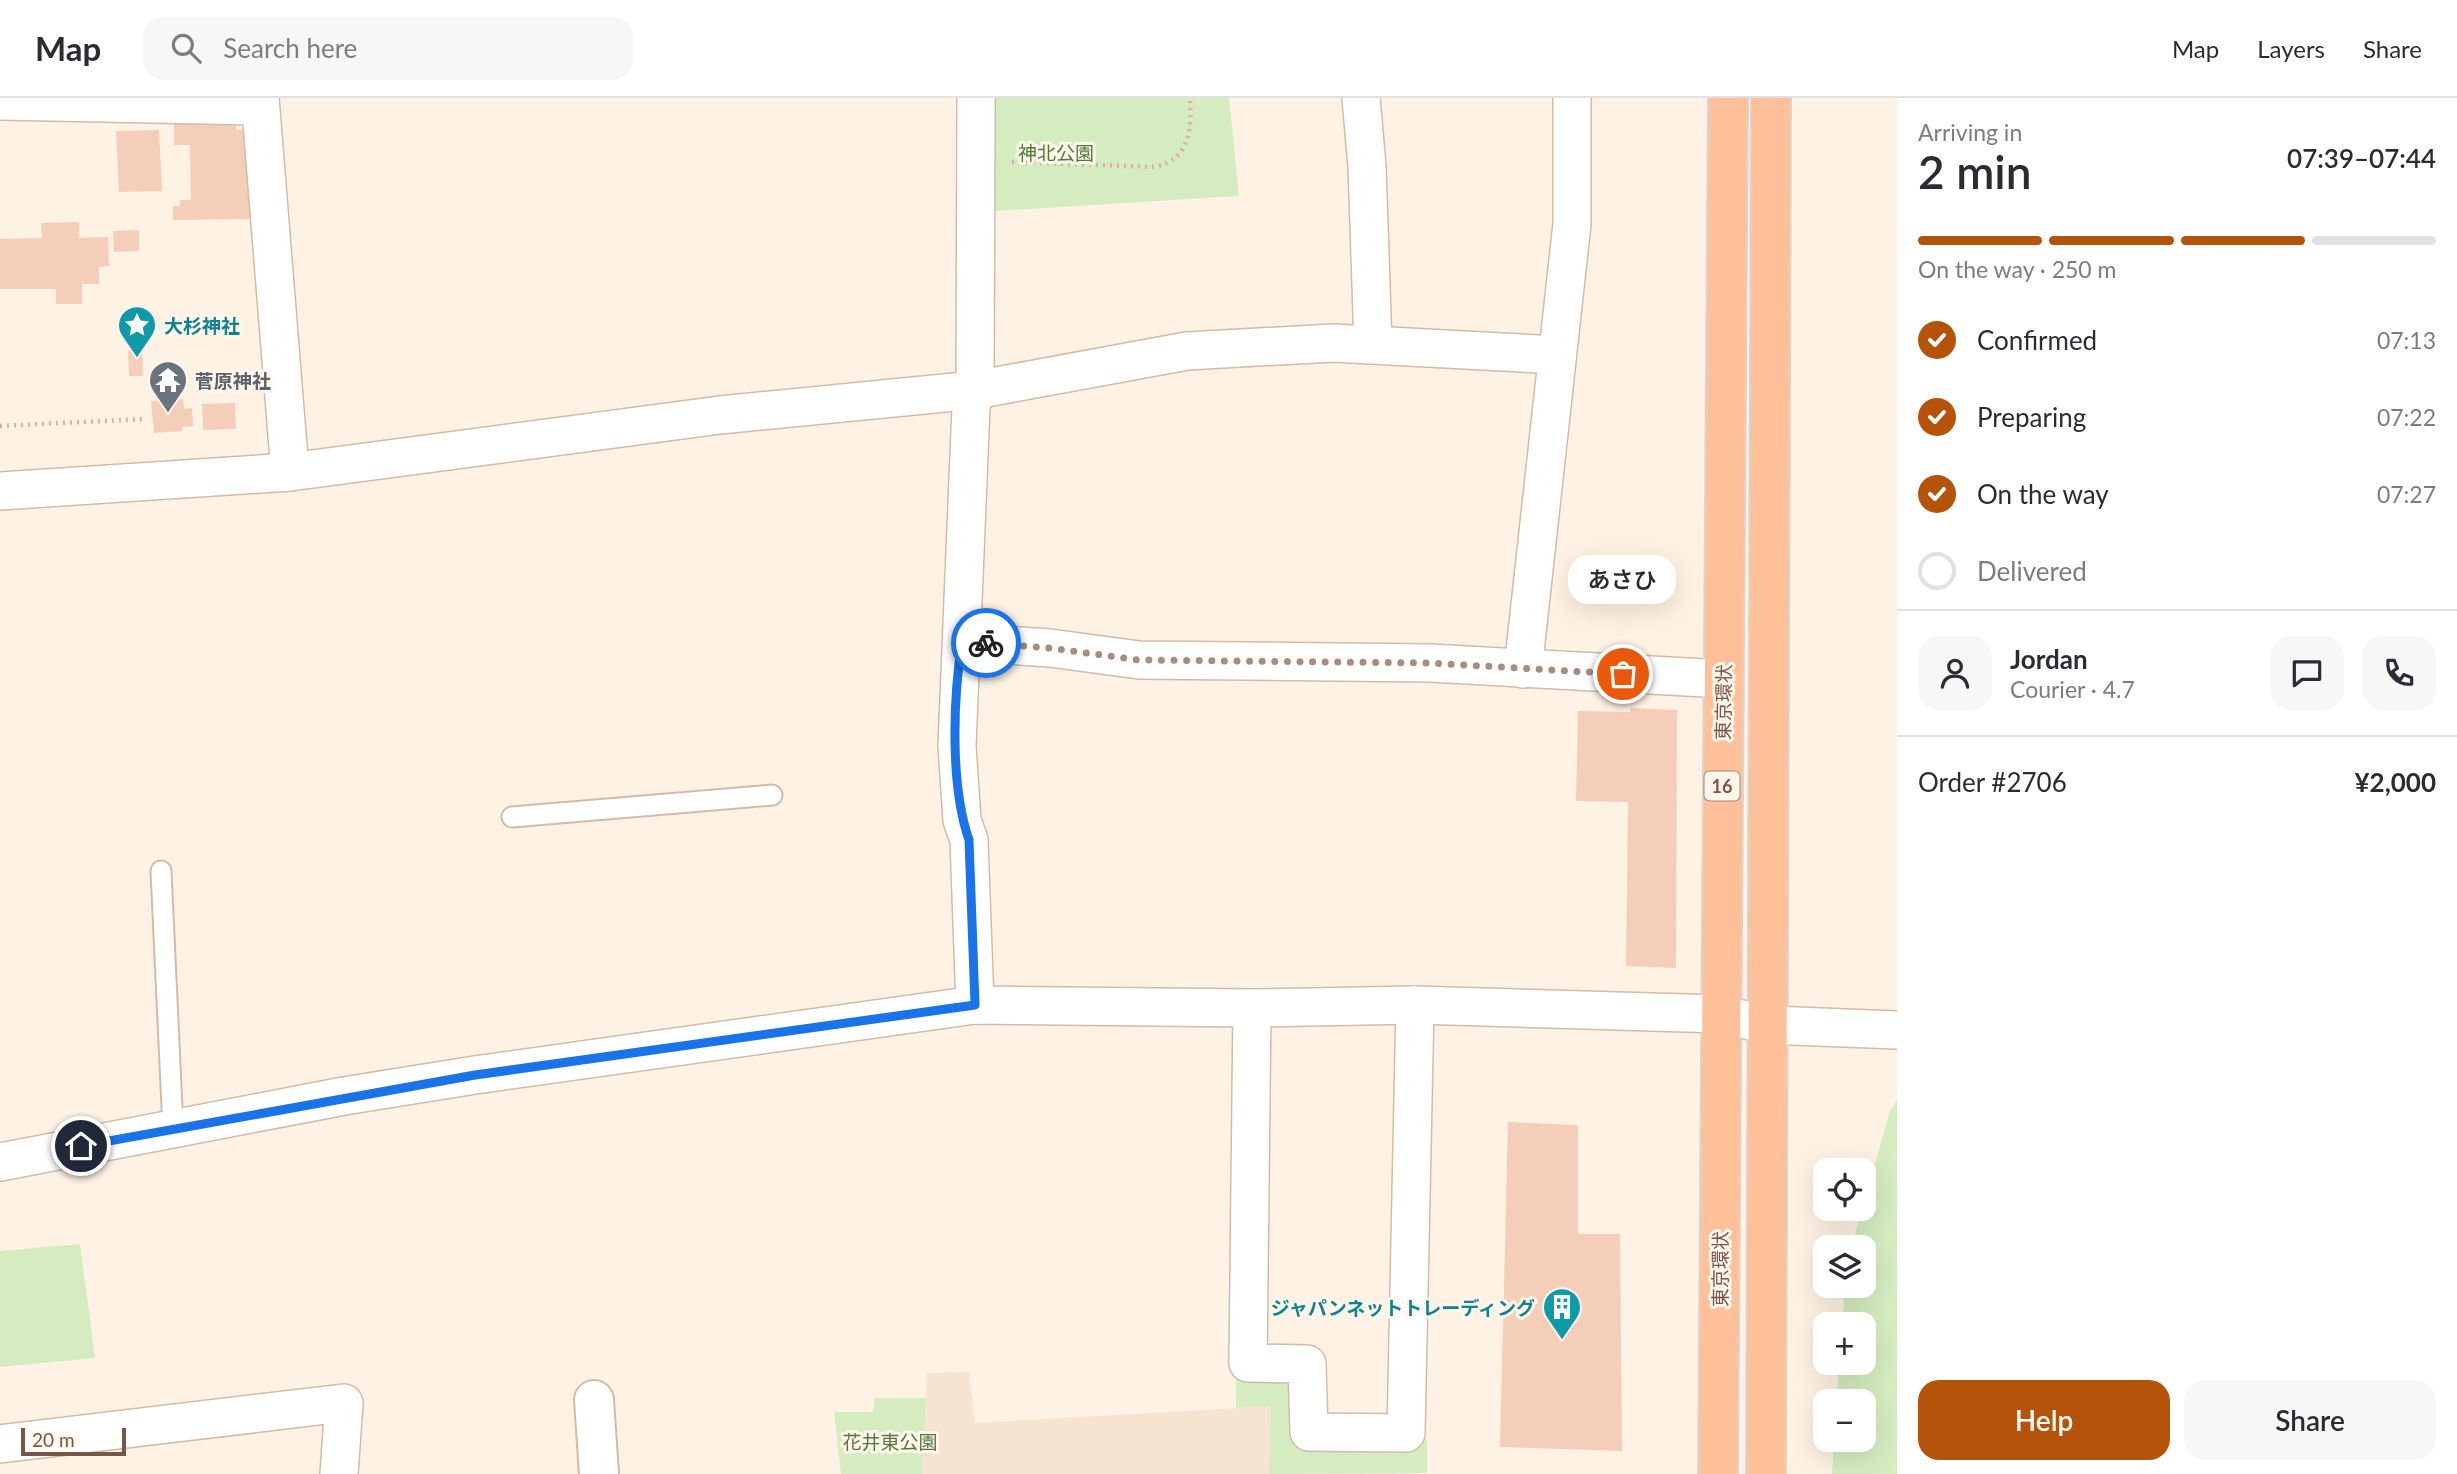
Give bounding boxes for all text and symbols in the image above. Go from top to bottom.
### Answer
search box [143,17,633,80]
text: Map [35,28,101,68]
icon: search [167,29,205,67]
text: Search here [223,32,357,64]
text: Map [2172,34,2219,63]
text: Layers [2257,34,2325,63]
text: Share [2363,34,2422,63]
text: Arriving in [1918,118,2022,146]
park label: 神北公園 [1018,141,1094,164]
text: 07:39–07:44 [2287,142,2436,174]
text: 2 min [1918,144,2032,199]
text: On the way · 250 m [1918,255,2117,283]
place icon: 大杉神社 [116,304,158,359]
place label: 大杉神社 [164,314,240,337]
icon: check [1918,321,1956,359]
text: Confirmed [1977,324,2097,356]
text: 07:13 [2377,326,2436,354]
temple icon: 菅原神社 [147,359,189,414]
place label: 菅原神社 [195,369,271,392]
icon: check [1918,398,1956,436]
text: Preparing [1977,401,2086,433]
text: 07:22 [2377,403,2436,431]
icon: check [1918,475,1956,513]
text: On the way [1977,478,2109,510]
text: 07:27 [2377,480,2436,508]
callout: あさひ [1569,555,1677,604]
text: Delivered [1977,555,2087,587]
text: あさひ [1588,565,1657,593]
courier [951,608,1021,678]
icon: bike [967,624,1005,662]
button: person [1918,636,1992,710]
button: chat [2270,636,2344,710]
button: phone [2362,636,2436,710]
text: Jordan [2010,643,2088,675]
pin [1593,644,1653,704]
icon: bag [1604,655,1642,693]
street label: 東京環状 [1711,664,1735,740]
text: Courier · 4.7 [2010,675,2135,703]
text: Order #2706 [1918,766,2067,798]
text: ¥2,000 [2355,766,2436,798]
road number: 16 [1704,772,1740,800]
pin [51,1116,111,1176]
icon: home [62,1127,100,1165]
map controls [1813,1158,1876,1452]
button: locate [1813,1158,1876,1221]
street label: 東京環状 [1708,1231,1731,1307]
button: layers [1813,1235,1876,1298]
building icon: ジャパンネットトレーディング [1541,1286,1583,1341]
place label: ジャパンネットトレーディング [1271,1296,1535,1319]
button: + [1813,1312,1876,1375]
button: Help [1918,1380,2170,1460]
button: Share [2184,1380,2436,1460]
button: − [1813,1389,1876,1452]
scale bar [21,1425,126,1457]
text: 20 m [32,1428,75,1451]
park label: 花井東公園 [842,1430,938,1453]

